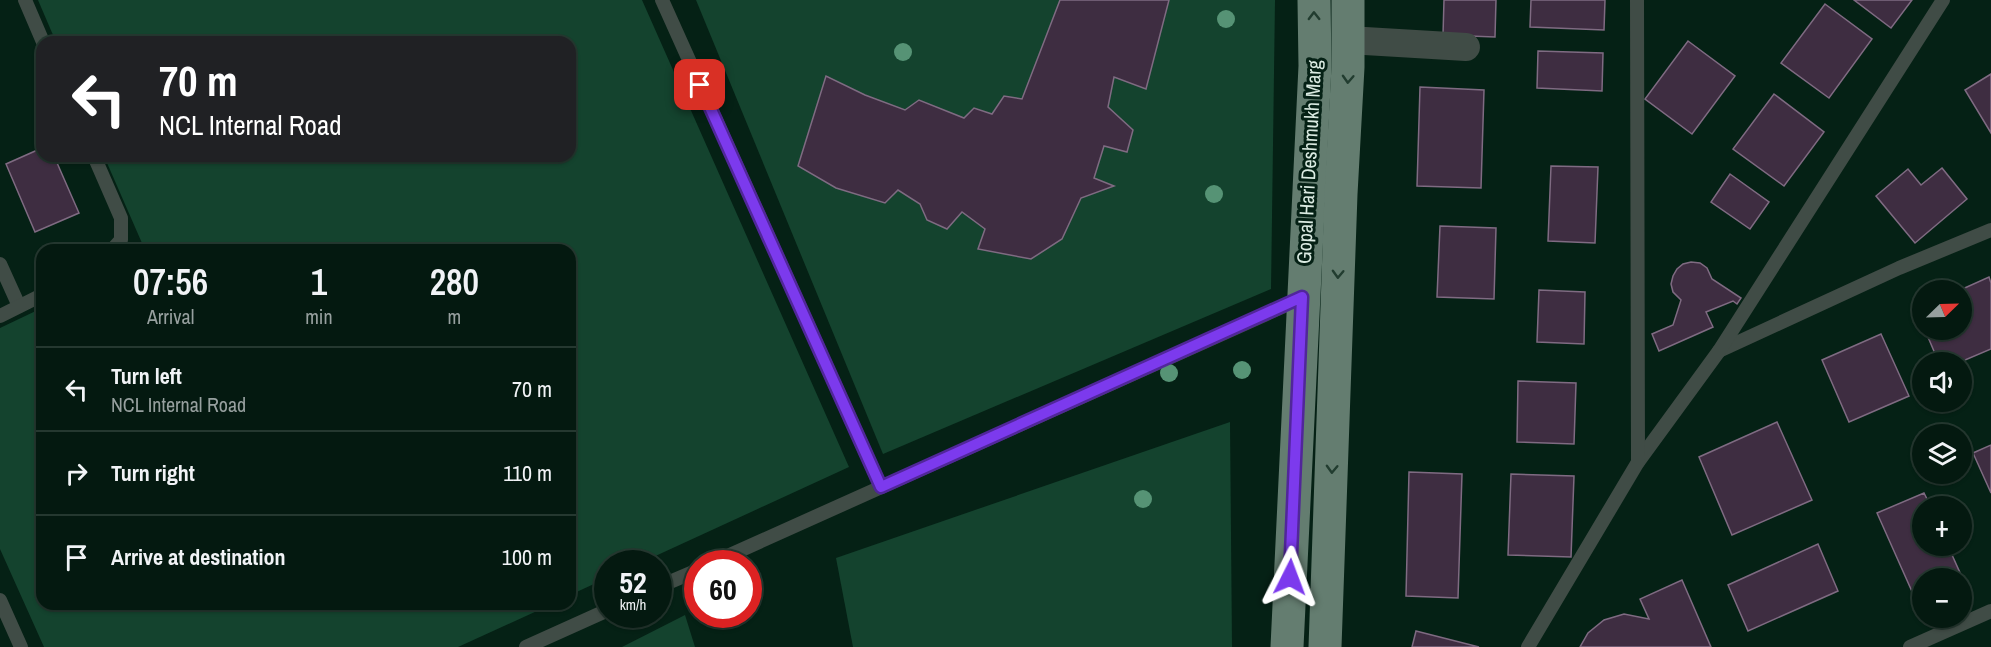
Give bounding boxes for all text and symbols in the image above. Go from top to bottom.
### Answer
one-way arrow [1308,12,1320,21]
text: 70 m [159,53,238,109]
pin [674,59,725,110]
street label: Gopal Hari Deshmukh Marg [1290,59,1327,265]
icon: left [60,60,138,138]
icon: arrive [683,68,716,101]
one-way arrow [1341,75,1354,84]
text: NCL Internal Road [159,107,342,143]
text: 07:56 [133,258,208,306]
text: 1 [311,258,327,306]
text: 280 [430,258,479,306]
one-way arrow [1332,270,1345,279]
north arrow [1912,280,1972,340]
map controls [1912,280,1972,628]
text: Arrival [147,303,194,330]
text: min [305,303,333,330]
text: m [447,303,461,330]
button: sound [1912,352,1972,412]
text: Turn left [111,361,182,391]
icon: left [60,373,93,406]
text: 70 m [512,374,552,404]
text: NCL Internal Road [111,391,246,418]
button: layers [1912,424,1972,484]
icon: right [60,457,93,490]
text: Turn right [111,458,195,488]
text: 110 m [503,458,552,488]
one-way arrow [1325,465,1338,474]
button: + [1912,496,1972,556]
icon: arrive [60,541,93,574]
text: Arrive at destination [111,542,285,572]
text: 100 m [502,542,552,572]
position arrow [1258,545,1322,609]
speed limit sign: 60 [684,550,762,628]
text: 52 [619,562,647,602]
button: − [1912,568,1972,628]
text: km/h [620,594,646,615]

